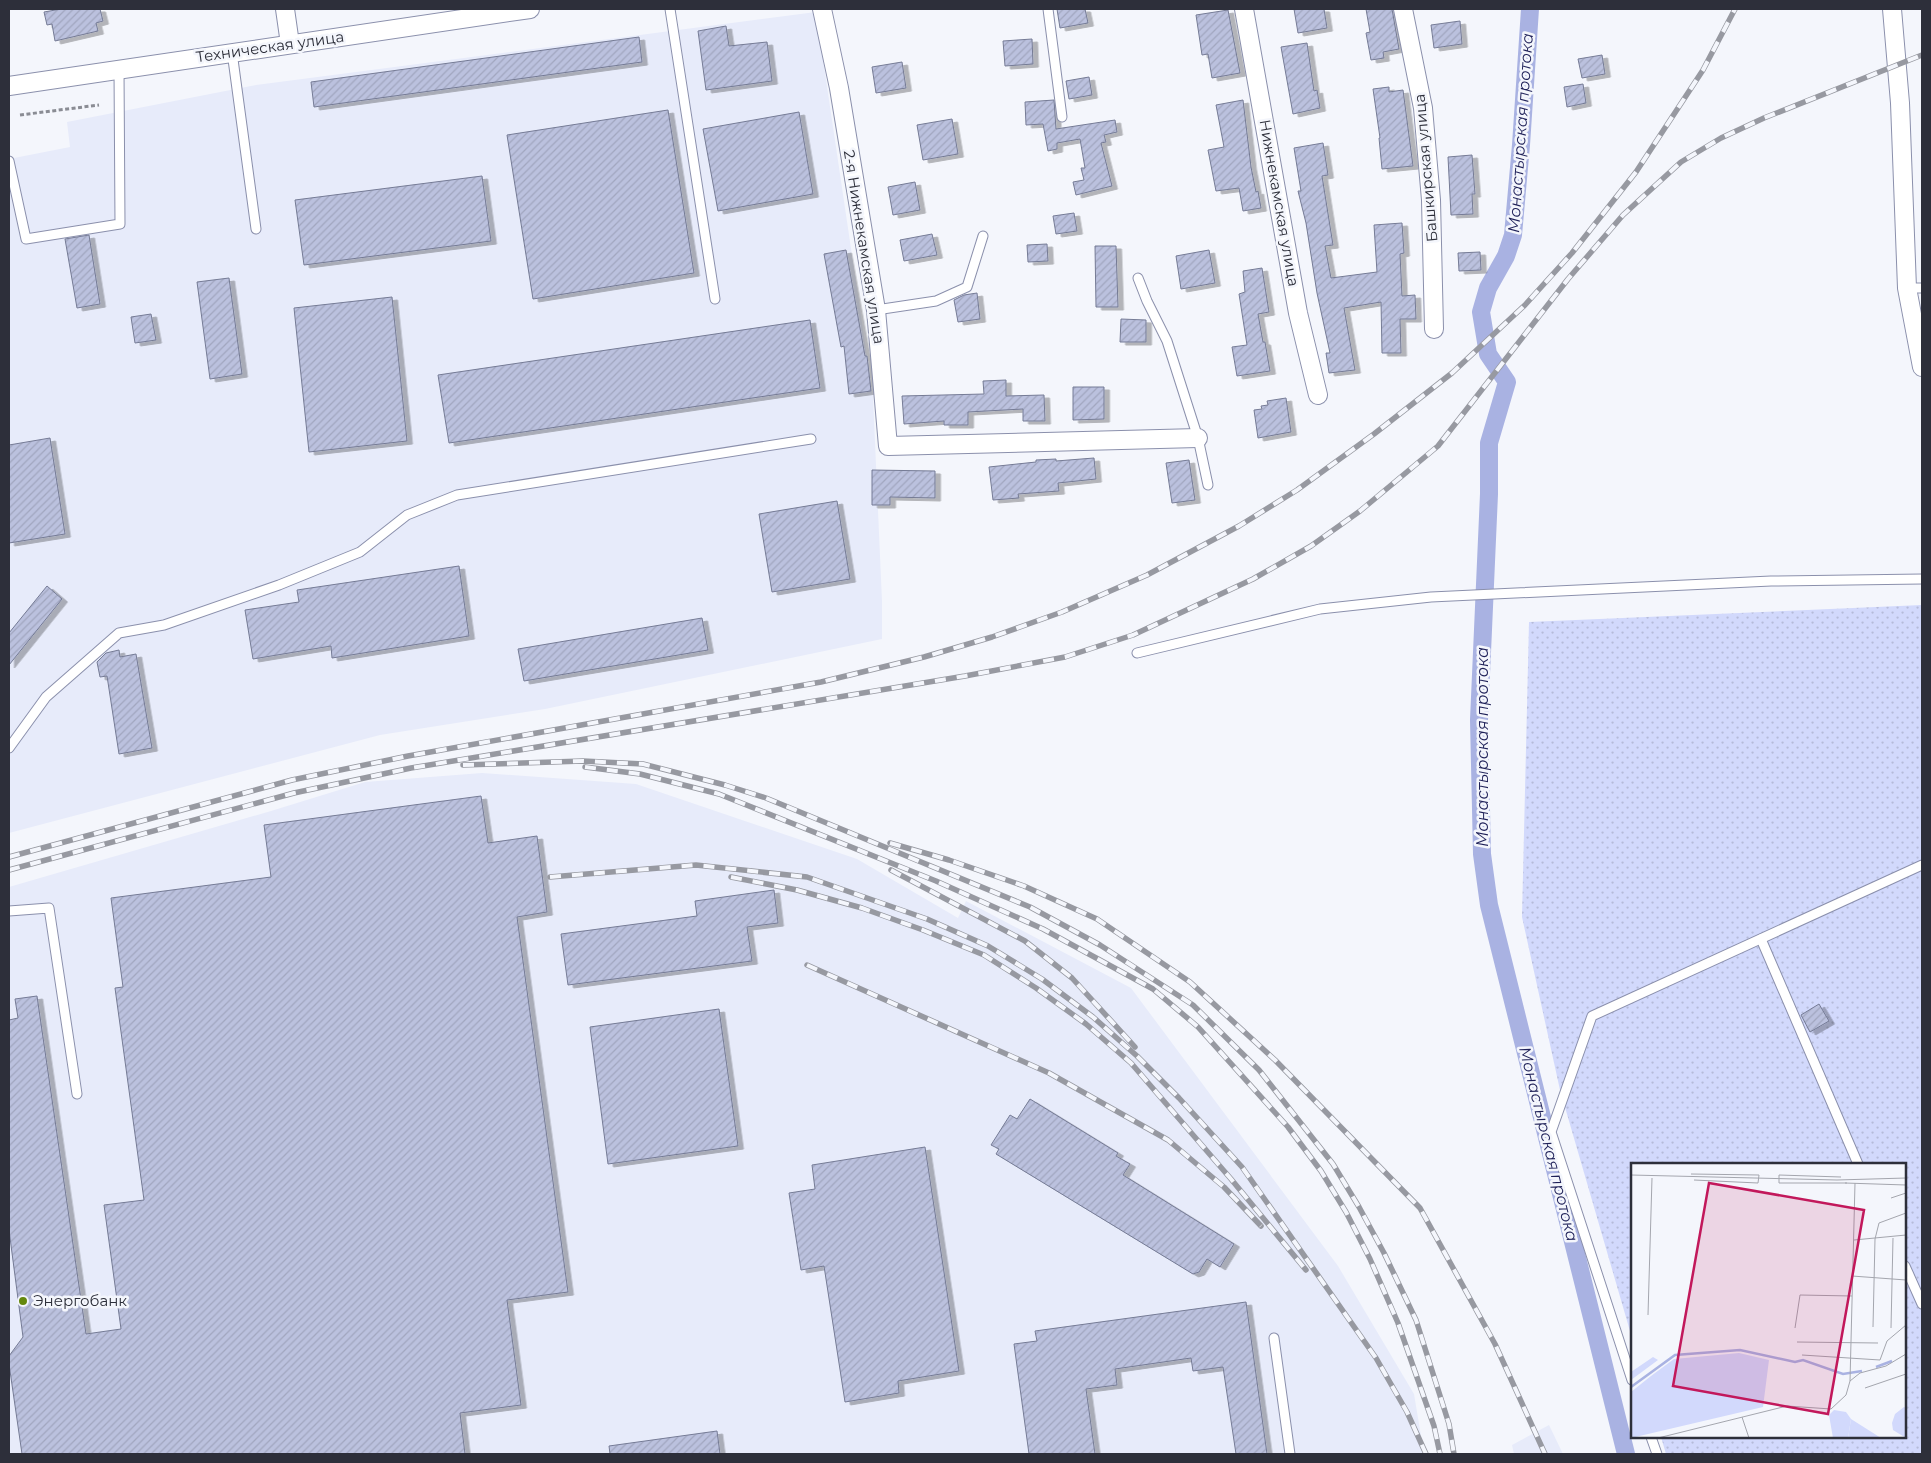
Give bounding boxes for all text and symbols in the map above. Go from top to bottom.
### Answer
street label: Техническая улица [195,27,345,66]
water label: Монастырская протока [1504,33,1537,234]
street label: Башкирская улица [1410,93,1441,243]
street label: Нижнекамская улица [1255,118,1304,288]
street label: 2-я Нижнекамская улица [840,149,889,345]
water label: Монастырская протока [1473,647,1492,847]
water label: Монастырская протока [1515,1045,1582,1244]
inset map [1631,1163,1906,1438]
place label: Энергобанк [33,1291,127,1310]
marker: Энергобанк [17,1295,29,1307]

